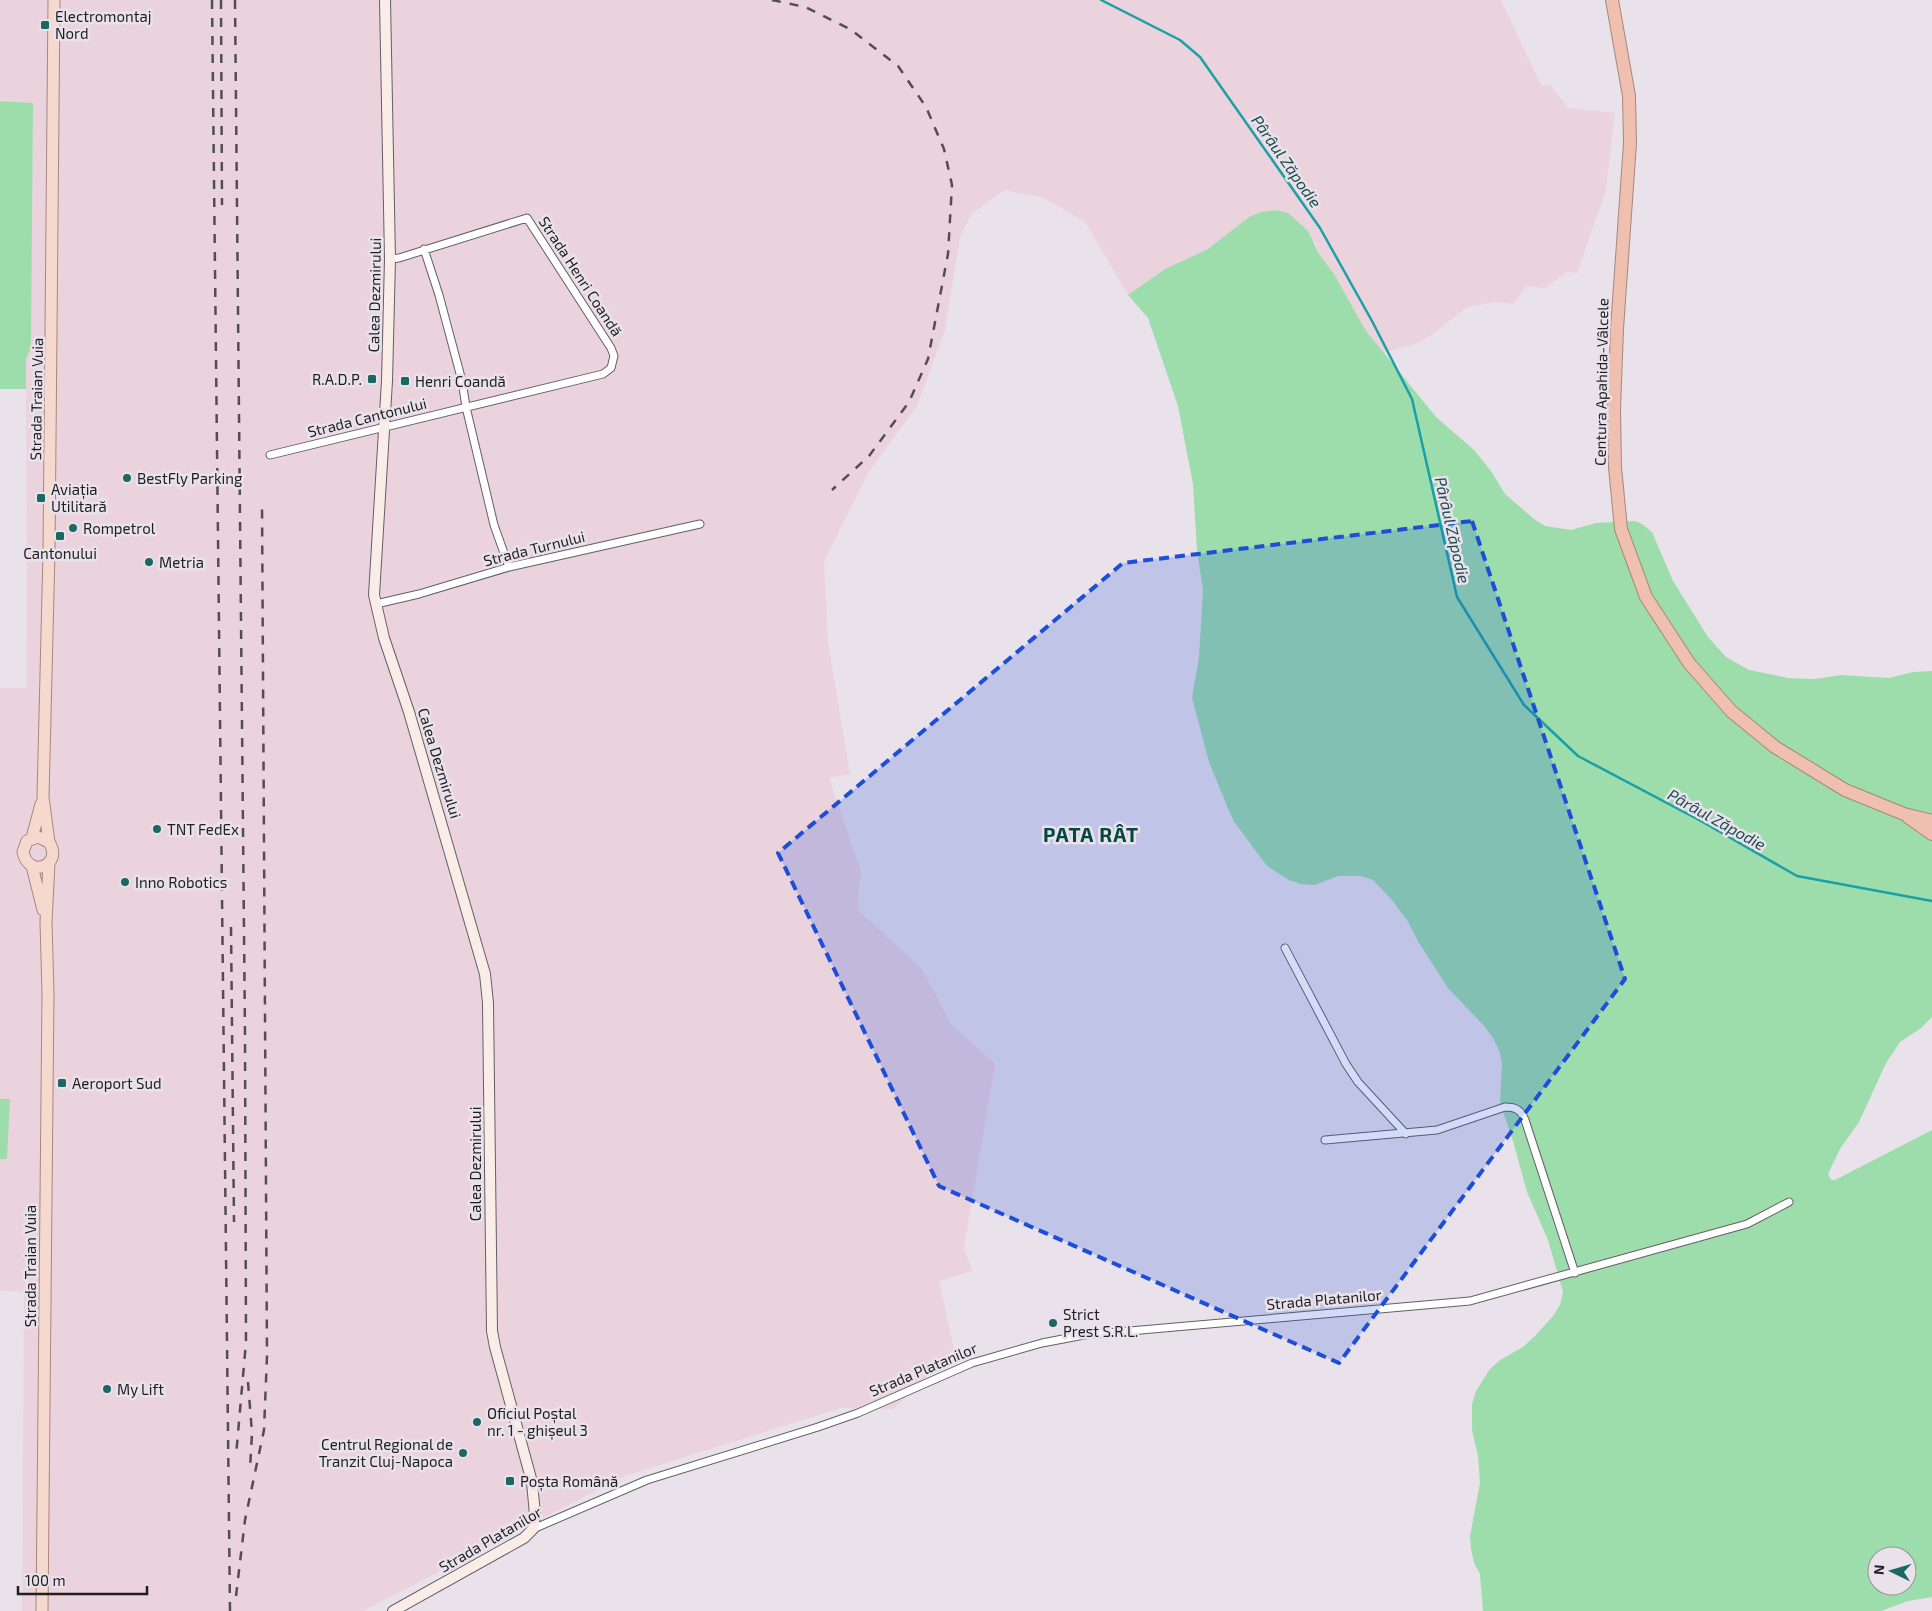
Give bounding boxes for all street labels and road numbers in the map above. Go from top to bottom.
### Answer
street label: Strada Henri Coandă [536,213,626,339]
street label: Calea Dezmirului [364,238,384,352]
street label: Centura Apahida-Vâlcele [1591,298,1611,466]
street label: Strada Traian Vuia [26,338,46,460]
street label: Strada Cantonului [306,393,428,441]
street label: Strada Turnului [481,527,587,569]
street label: Calea Dezmirului [415,706,465,820]
street label: Calea Dezmirului [466,1107,484,1221]
street label: Strada Traian Vuia [21,1205,39,1327]
street label: Strada Platanilor [1266,1285,1382,1313]
street label: Strada Platanilor [866,1338,980,1400]
street label: Strada Platanilor [436,1502,544,1576]

